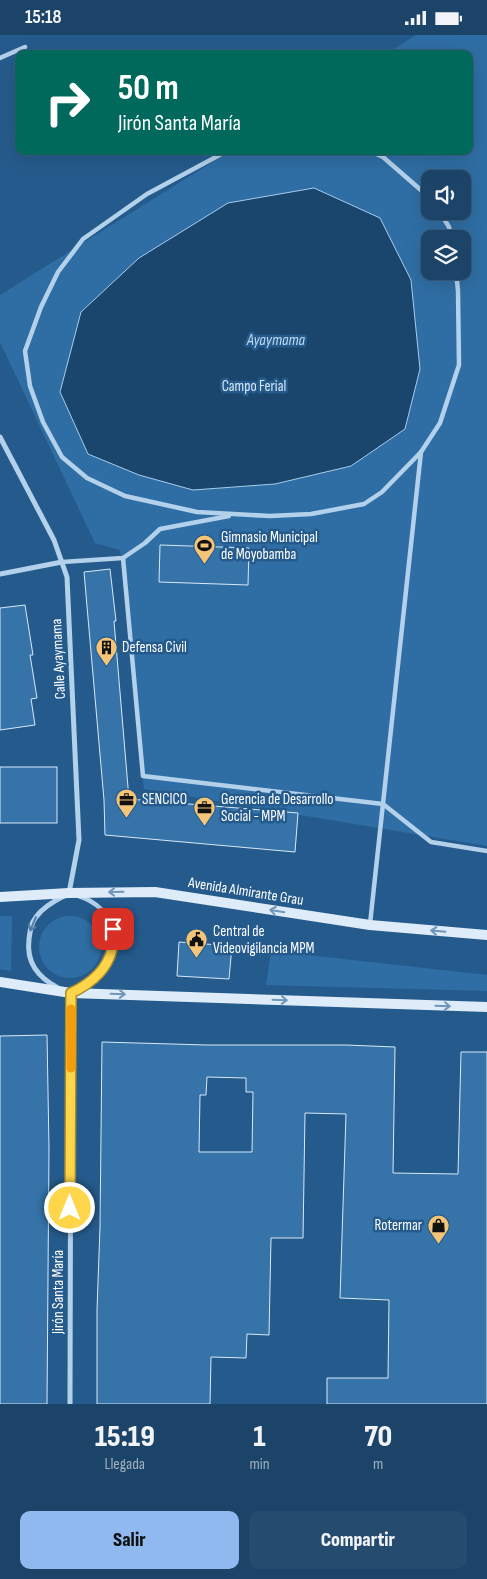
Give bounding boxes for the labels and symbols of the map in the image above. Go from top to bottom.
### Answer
water label: Ayaymama [246,331,305,350]
park label: Campo Ferial [222,377,286,396]
place label: Gimnasio Municipal de Moyobamba [221,528,318,564]
sports icon: Gimnasio Municipal de Moyobamba [193,534,217,565]
street label: Calle Ayaymama [47,618,70,700]
building icon: Defensa Civil [94,635,118,666]
place label: Defensa Civil [122,638,187,657]
office icon: SENCICO [114,787,138,818]
place label: SENCICO [142,790,187,809]
place label: Gerencia de Desarrollo Social - MPM [221,790,334,826]
office icon: Gerencia de Desarrollo Social - MPM [193,796,217,827]
street label: Avenida Almirante Grau [186,873,305,910]
one-way arrow [108,888,124,897]
one-way arrow [270,905,286,915]
pin [92,908,134,950]
one-way arrow [28,916,37,931]
place label: Central de Videovigilancia MPM [213,922,314,958]
one-way arrow [431,926,447,935]
public building icon: Central de Videovigilancia MPM [185,928,209,959]
one-way arrow [110,990,126,999]
one-way arrow [272,995,288,1005]
one-way arrow [434,1001,450,1010]
position arrow [43,1181,95,1233]
shop icon: Rotermar [426,1213,450,1244]
place label: Rotermar [375,1216,423,1235]
street label: Jirón Santa María [49,1250,68,1335]

